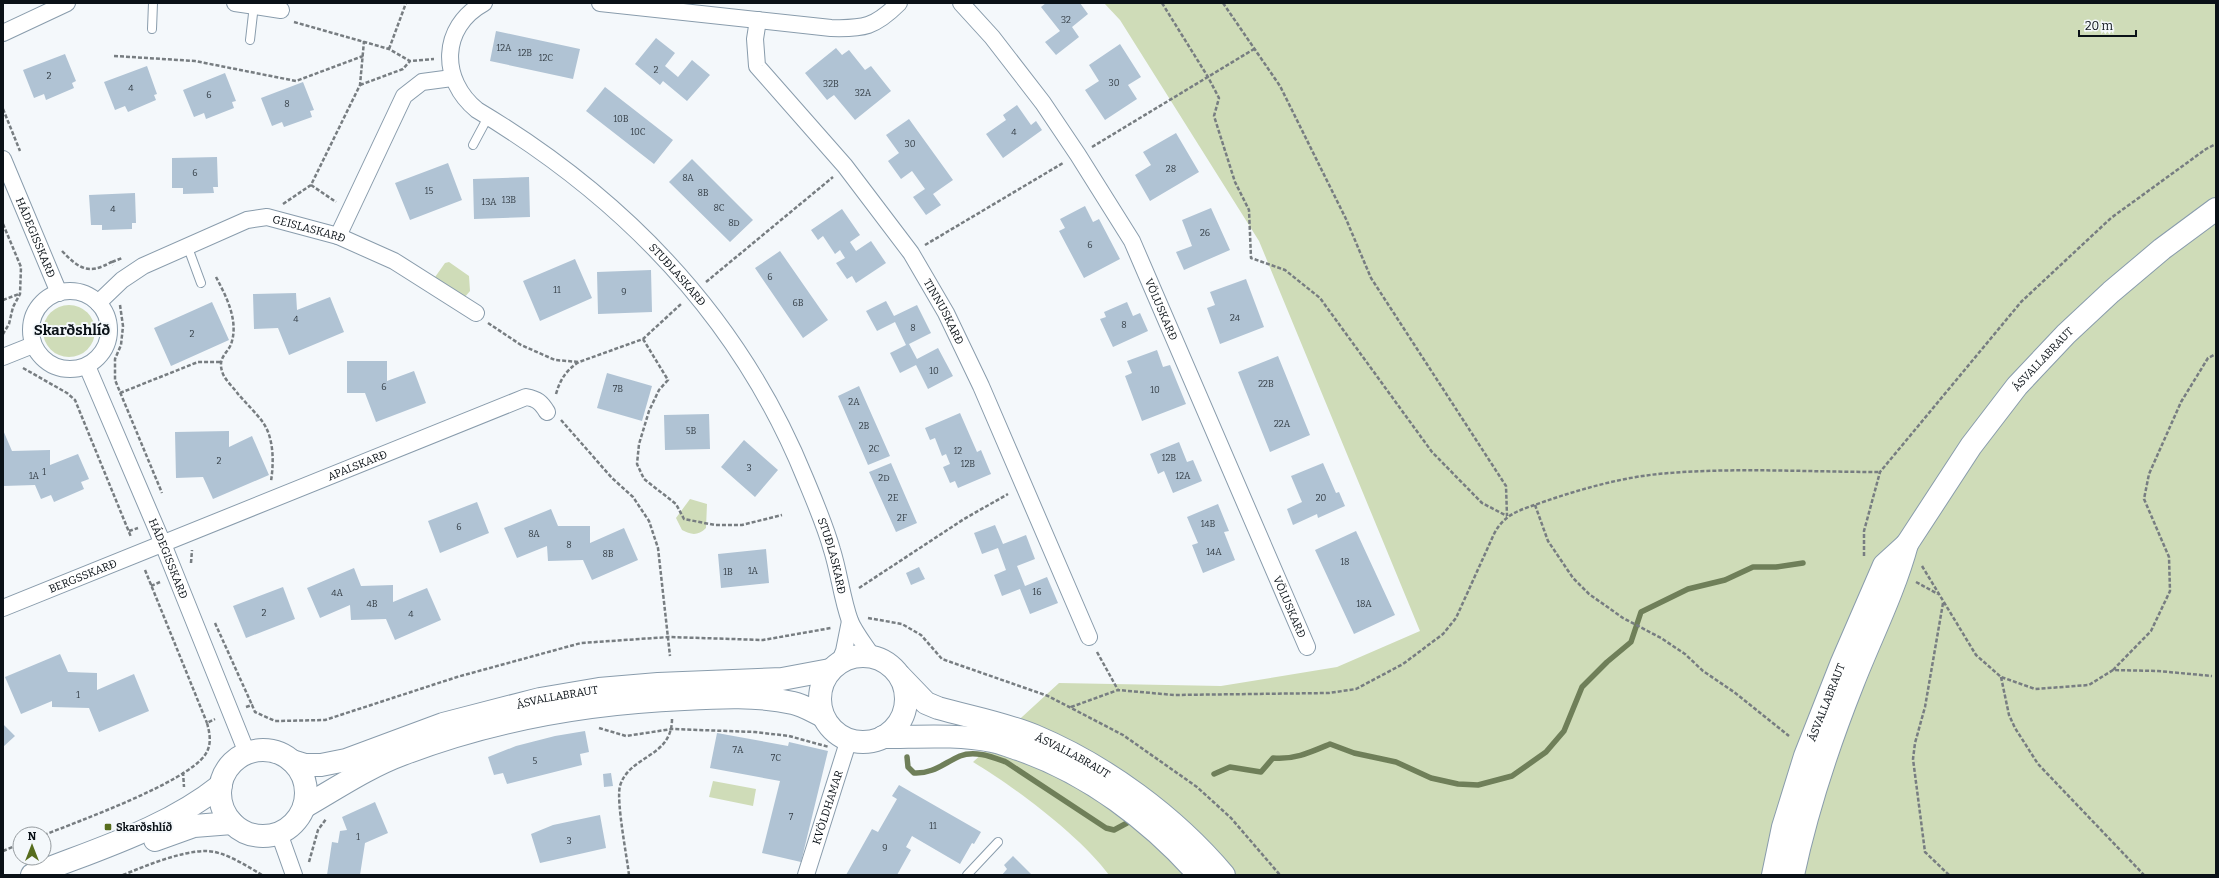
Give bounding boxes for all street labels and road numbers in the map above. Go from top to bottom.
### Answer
street label: HÁDEGISSKARÐ [13,195,58,279]
street label: GEISLASKARÐ [271,212,348,245]
street label: STUÐLASKARÐ [647,241,709,308]
street label: VÖLUSKARÐ [1142,276,1180,342]
street label: TINNUSKARÐ [921,277,967,347]
street label: ÁSVALLABRAUT [2008,324,2076,393]
street label: APALSKARÐ [325,447,389,483]
street label: HÁDEGISSKARÐ [146,516,191,601]
street label: STUÐLASKARÐ [815,516,849,595]
street label: BERGSSKARÐ [47,556,119,595]
street label: VÖLUSKARÐ [1271,574,1309,640]
street label: ÁSVALLABRAUT [1804,661,1848,743]
street label: ÁSVALLABRAUT [515,683,599,711]
street label: ÁSVALLABRAUT [1033,730,1113,781]
street label: KVÖLDHAMAR [810,768,845,846]

